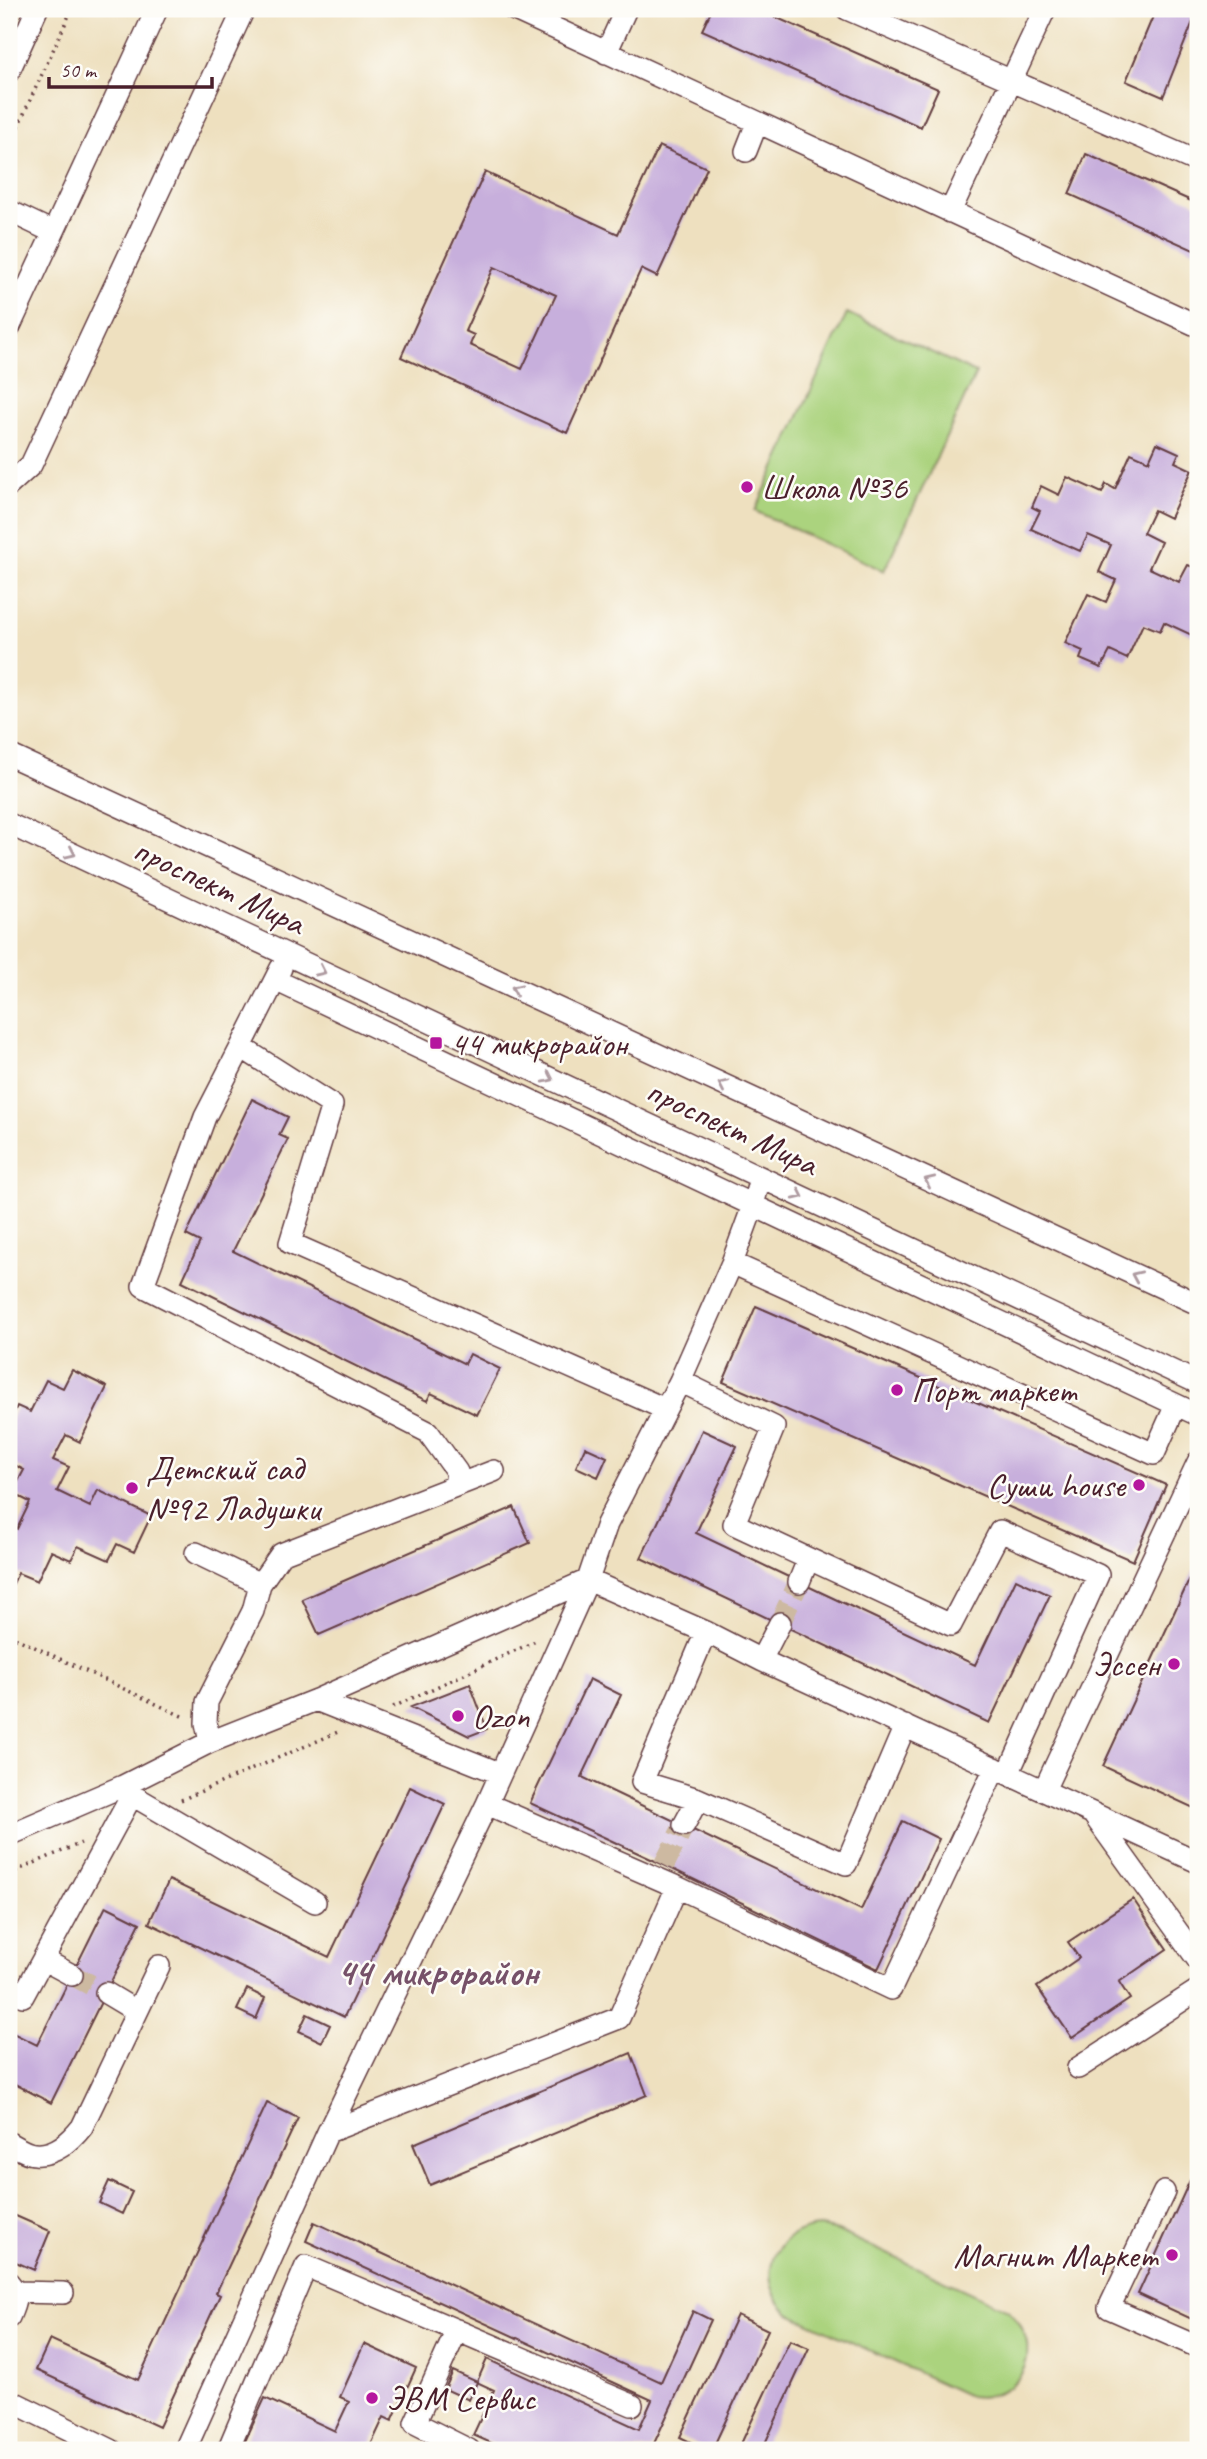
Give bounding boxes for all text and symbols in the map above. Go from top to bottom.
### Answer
scale bar [49,46,212,90]
text: 50 m [60,57,98,83]
place label: Школа №36 [761,465,908,510]
marker: Школа №36 [739,479,755,495]
street label: проспект Мира [126,827,314,946]
one-way arrow [63,845,76,859]
one-way arrow [314,962,326,976]
one-way arrow [511,984,524,998]
place label: 44 микрорайон [450,1021,630,1066]
marker: 44 микрорайон [428,1035,444,1051]
street label: проспект Мира [639,1068,827,1187]
one-way arrow [542,1070,554,1084]
one-way arrow [718,1079,730,1093]
one-way arrow [924,1175,937,1189]
one-way arrow [792,1187,804,1201]
one-way arrow [1131,1270,1143,1284]
place label: Порт маркет [911,1368,1078,1413]
marker: Порт маркет [889,1382,905,1398]
place label: Детский сад №92 Ладушки [146,1446,323,1531]
place label: Суши house [987,1463,1128,1508]
marker: Суши house [1131,1477,1147,1493]
marker: Детский сад №92 Ладушки [124,1480,140,1496]
place label: Эссен [1092,1642,1163,1687]
marker: Эссен [1166,1656,1182,1672]
place label: Ozon [472,1694,530,1739]
marker: Ozon [450,1708,466,1724]
district label: 44 микрорайон [337,1949,541,1996]
place label: Магнит Маркет [954,2233,1159,2278]
marker: Магнит Маркет [1164,2247,1180,2263]
place label: ЭВМ Сервис [386,2376,536,2421]
marker: ЭВМ Сервис [364,2390,380,2406]

